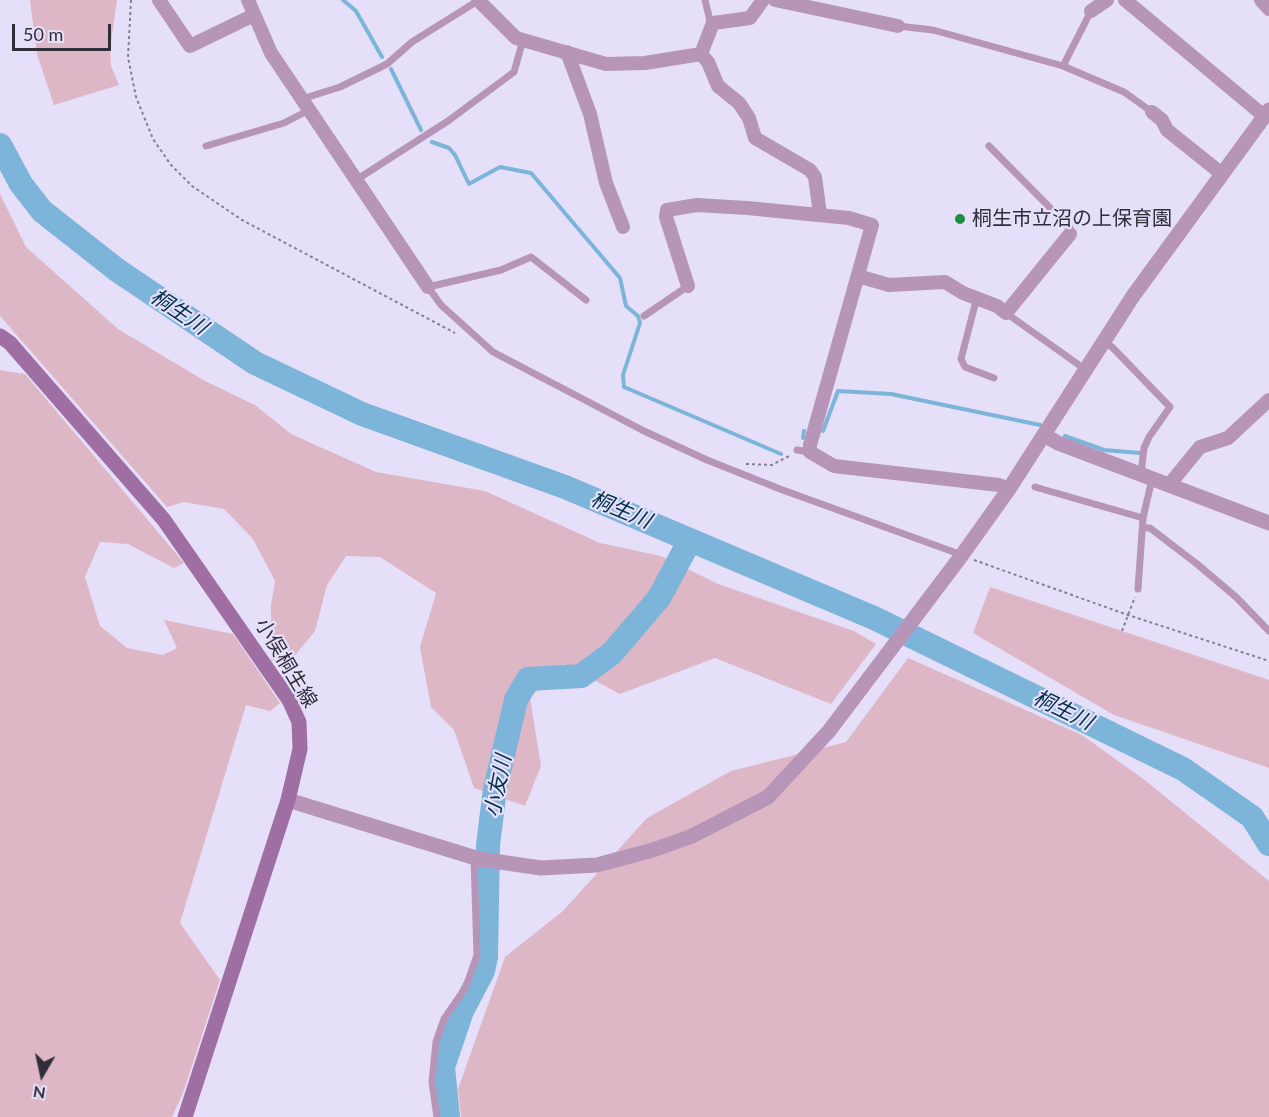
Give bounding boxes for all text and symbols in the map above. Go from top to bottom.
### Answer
scale bar [15,12,114,50]
text: 50 m [23,23,63,45]
place label: 桐生市立沼の上保育園 [972,207,1172,231]
marker: 桐生市立沼の上保育園 [953,212,967,226]
water label: 桐生川 [146,284,212,340]
water label: 桐生川 [587,486,655,534]
street label: 小俣桐生線 [250,614,322,712]
water label: 桐生川 [1029,685,1097,735]
water label: 小友川 [480,753,516,819]
north arrow [12,1045,72,1105]
text: N [32,1083,47,1104]

